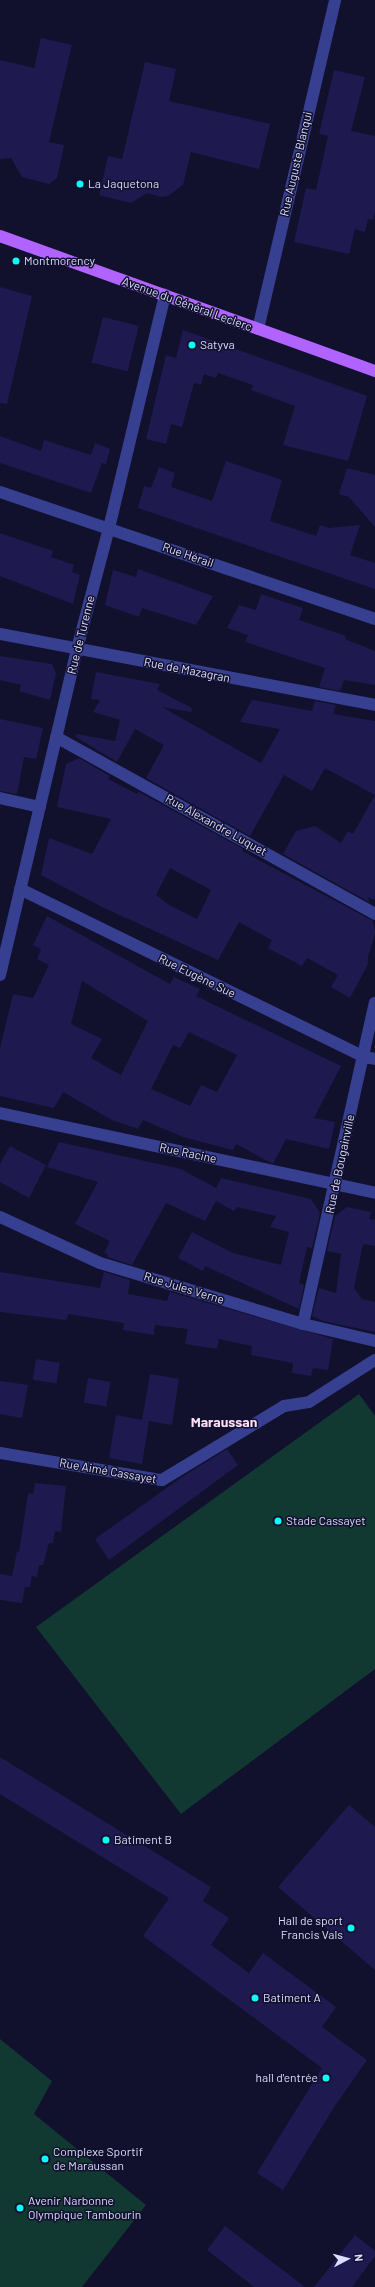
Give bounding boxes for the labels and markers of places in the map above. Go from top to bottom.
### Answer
place label: La Jaquetona [88,177,159,191]
marker: La Jaquetona [75,179,85,189]
place label: Montmorency [24,254,95,268]
marker: Montmorency [11,256,21,266]
place label: Satyva [200,338,235,352]
marker: Satyva [187,340,197,350]
place label: Stade Cassayet [286,1514,366,1528]
marker: Stade Cassayet [273,1516,283,1526]
place label: Batiment B [114,1833,172,1847]
marker: Batiment B [101,1835,111,1845]
place label: Hall de sport Francis Vals [278,1914,343,1942]
marker: Hall de sport Francis Vals [346,1923,356,1933]
place label: Batiment A [263,1991,321,2005]
marker: Batiment A [250,1993,260,2003]
place label: hall d'entrée [256,2071,318,2085]
marker: hall d'entrée [321,2073,331,2083]
place label: Complexe Sportif de Maraussan [53,2145,143,2173]
marker: Complexe Sportif de Maraussan [40,2154,50,2164]
place label: Avenir Narbonne Olympique Tambourin [28,2194,141,2222]
marker: Avenir Narbonne Olympique Tambourin [15,2203,25,2213]

